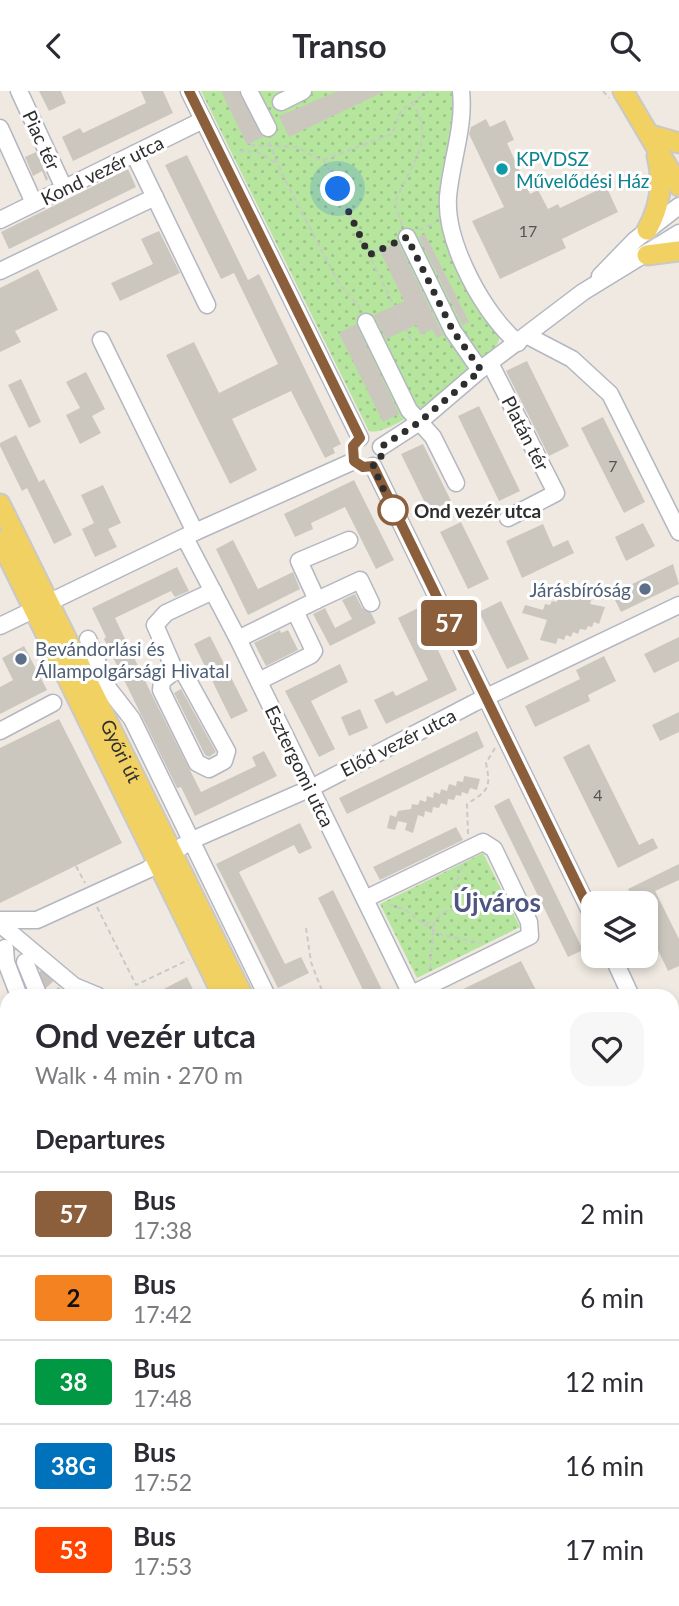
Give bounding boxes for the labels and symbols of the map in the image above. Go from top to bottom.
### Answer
street label: Piac tér [18,107,66,173]
street label: Kond vezér utca [37,130,167,210]
place label: KPVDSZ Művelődési Ház [516,147,649,192]
marker: KPVDSZ Művelődési Ház [494,161,510,177]
your location [320,171,355,206]
house number: 17 [519,221,537,240]
street label: Platán tér [497,392,555,474]
house number: 7 [608,456,618,475]
marker: Ond vezér utca [378,495,408,525]
place label: Ond vezér utca [414,499,541,522]
place label: Járásbíróság [529,578,631,601]
marker: Járásbíróság [637,581,653,597]
line badge: 57 [418,600,480,646]
place label: Bevándorlási és Állampolgársági Hivatal [35,637,230,682]
marker: Bevándorlási és Állampolgársági Hivatal [13,651,29,667]
street label: Esztergomi utca [261,701,339,831]
street label: Előd vezér utca [336,703,460,781]
street label: Győri út [96,715,147,786]
house number: 4 [593,785,603,804]
district label: Újváros [453,886,541,918]

